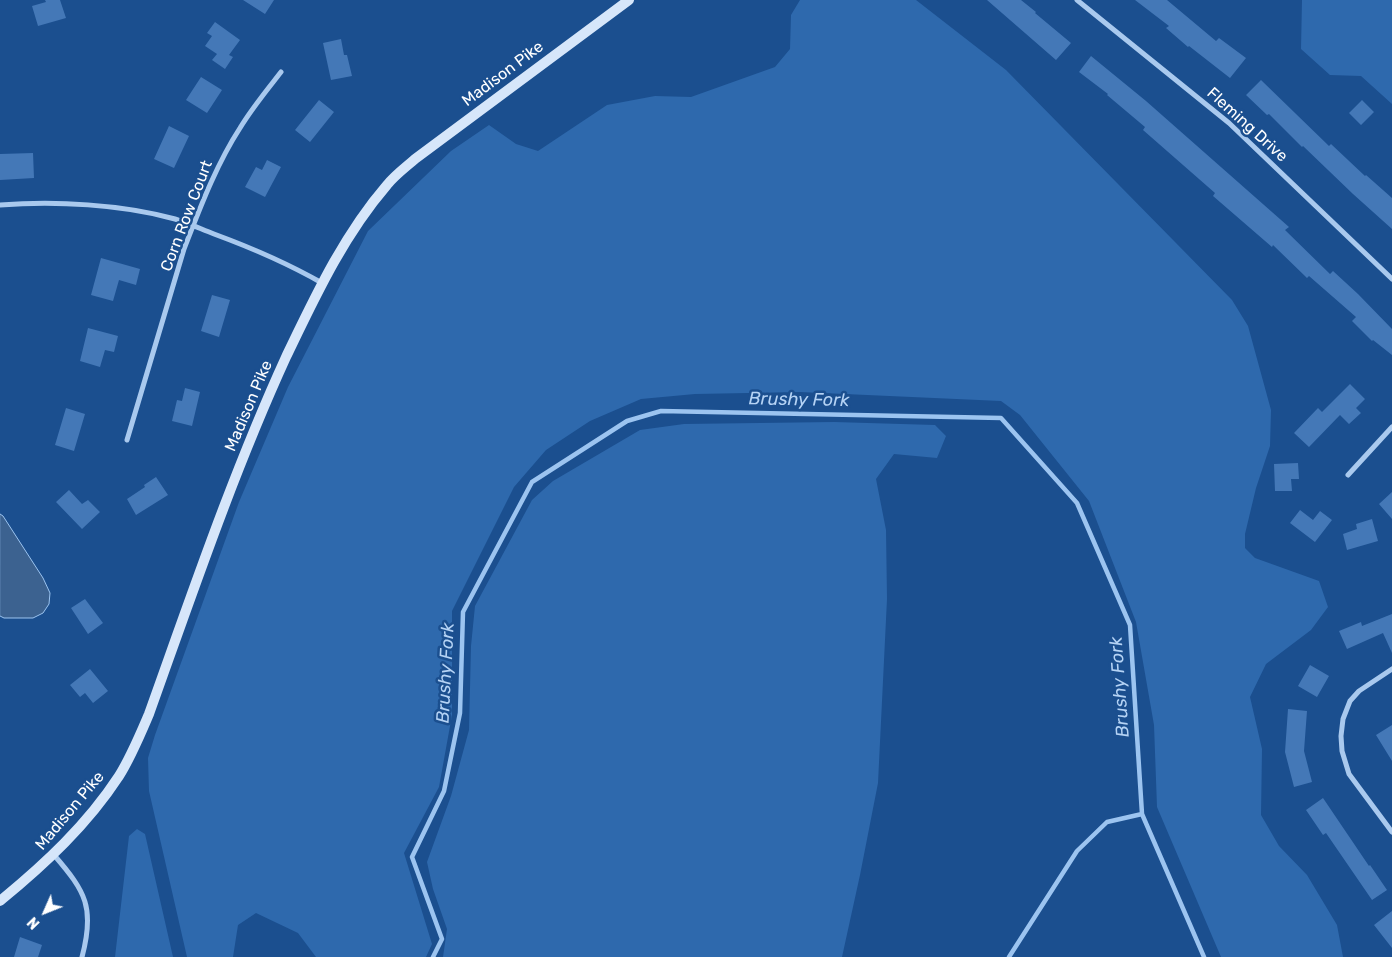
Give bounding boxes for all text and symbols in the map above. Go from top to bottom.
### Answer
street label: Madison Pike [459,37,547,111]
street label: Fleming Drive [1203,84,1291,166]
street label: Corn Row Court [157,158,217,274]
street label: Madison Pike [221,358,277,454]
water label: Brushy Fork [748,388,850,412]
water label: Brushy Fork [433,622,459,724]
water label: Brushy Fork [1106,636,1134,738]
street label: Madison Pike [32,768,108,854]
north arrow [20,887,70,937]
text: N [24,913,43,932]

